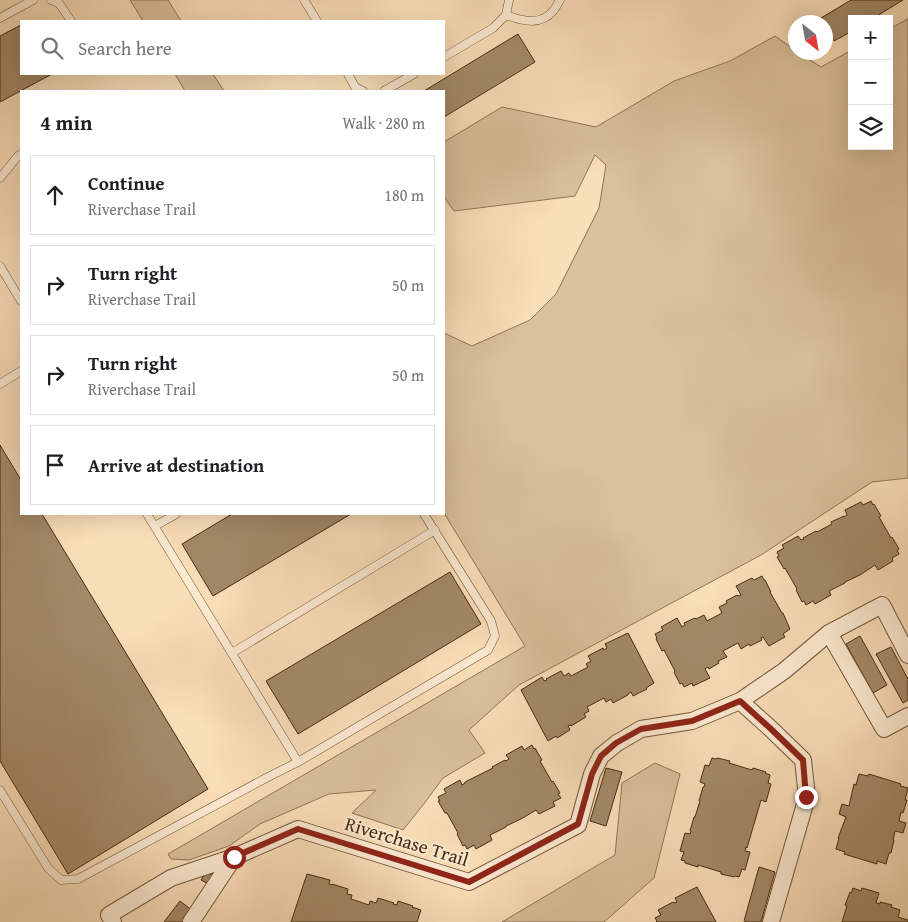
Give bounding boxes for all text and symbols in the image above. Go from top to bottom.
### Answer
north arrow [788,15,833,60]
map controls [848,15,893,150]
button: + [848,15,893,60]
search box [20,20,445,75]
icon: search [38,34,66,62]
text: Search here [78,34,172,62]
button: − [848,60,893,105]
button: layers [848,105,893,150]
text: 4 min [40,107,92,138]
text: Walk · 280 m [342,111,425,135]
text: Continue [88,169,165,197]
icon: ahead [41,181,69,209]
text: 180 m [384,183,424,207]
text: Riverchase Trail [88,197,196,221]
text: Turn right [88,259,177,287]
icon: right [41,271,69,299]
text: 50 m [392,273,424,297]
text: Riverchase Trail [88,287,196,311]
text: Turn right [88,349,177,377]
icon: right [41,361,69,389]
text: 50 m [392,363,424,387]
text: Riverchase Trail [88,377,196,401]
icon: arrive [41,451,69,479]
text: Arrive at destination [88,451,264,479]
route end [795,786,818,809]
street label: Riverchase Trail [342,809,472,873]
route start [223,846,246,869]

